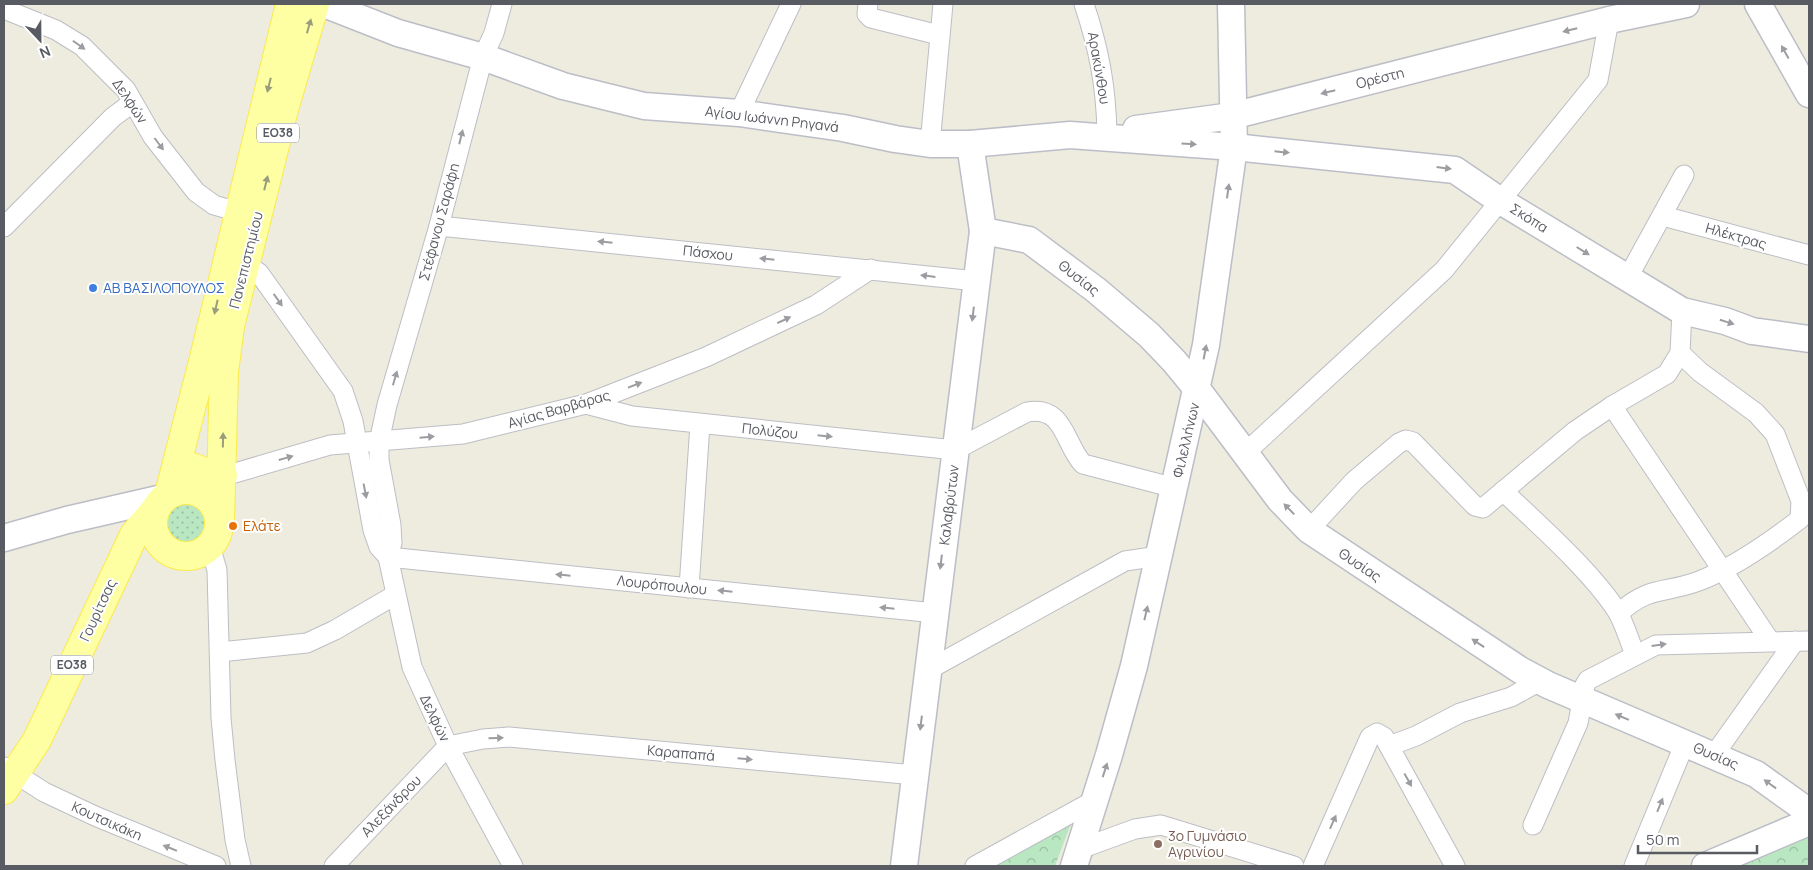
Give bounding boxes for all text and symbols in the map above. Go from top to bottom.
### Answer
north arrow [15,15,65,65]
one-way arrow [305,18,313,33]
one-way arrow [1562,26,1577,34]
street label: Αρακύνθου [1084,30,1115,106]
one-way arrow [72,40,86,50]
text: N [37,42,53,63]
one-way arrow [1781,45,1790,58]
street label: Ορέστη [1354,62,1406,93]
street label: Δελφών [108,75,152,127]
one-way arrow [265,77,273,92]
one-way arrow [1320,88,1335,96]
street label: Αγίου Ιωάννη Ρηγανά [704,101,840,136]
road number: ΕΟ38 [257,124,299,142]
one-way arrow [457,129,465,144]
one-way arrow [153,137,164,150]
one-way arrow [1181,140,1197,148]
one-way arrow [1275,148,1291,156]
street label: Στέφανου Σαράφη [414,161,463,283]
one-way arrow [1436,164,1452,172]
one-way arrow [262,175,270,190]
one-way arrow [1224,183,1232,199]
street label: Σκόπα [1507,198,1552,237]
street label: Πανεπιστημίου [224,209,267,310]
street label: Ηλέκτρας [1703,218,1769,253]
one-way arrow [597,238,613,246]
street label: Πάσχου [682,240,734,265]
one-way arrow [1576,247,1589,256]
one-way arrow [758,255,774,263]
street label: Θυσίας [1055,255,1104,300]
one-way arrow [920,272,936,280]
place label: ΑΒ ΒΑΣΙΛΟΠΟΥΛΟΣ [103,278,225,297]
marker: ΑΒ ΒΑΣΙΛΟΠΟΥΛΟΣ [87,282,99,294]
one-way arrow [273,293,283,307]
one-way arrow [212,299,220,314]
one-way arrow [968,306,976,322]
one-way arrow [777,316,791,324]
one-way arrow [1719,319,1734,327]
one-way arrow [1201,343,1209,359]
one-way arrow [391,370,399,385]
one-way arrow [628,381,643,389]
street label: Αγίας Βαρβάρας [505,385,612,432]
street label: Φιλελλήνων [1168,400,1203,479]
street label: Πολύζου [741,418,799,443]
one-way arrow [219,431,227,447]
one-way arrow [419,433,435,441]
one-way arrow [817,433,833,441]
one-way arrow [279,453,294,461]
street label: Καλαβρύτων [934,464,963,546]
one-way arrow [362,483,370,499]
one-way arrow [1283,503,1295,515]
place label: Ελάτε [243,516,281,535]
marker: Ελάτε [227,520,239,532]
street label: Θυσίας [1335,543,1385,586]
one-way arrow [937,554,945,570]
street label: Λουρόπουλου [616,570,708,599]
one-way arrow [555,571,571,579]
street label: Γουρίτσας [75,575,120,644]
one-way arrow [717,587,733,595]
one-way arrow [878,604,894,612]
one-way arrow [1142,605,1150,620]
one-way arrow [1472,638,1485,648]
one-way arrow [1652,641,1668,649]
road number: ΕΟ38 [51,656,93,674]
street label: Δελφών [416,691,455,745]
one-way arrow [1615,712,1629,720]
one-way arrow [917,716,925,732]
one-way arrow [488,734,504,742]
street label: Θυσίας [1691,738,1742,774]
street label: Καραπαπά [646,740,716,765]
one-way arrow [737,755,753,763]
one-way arrow [1101,762,1109,777]
street label: Αλεξάνδρου [356,771,425,841]
one-way arrow [1404,773,1412,788]
one-way arrow [1763,779,1777,789]
street label: Κουτσικάκη [69,797,145,845]
one-way arrow [1656,798,1664,812]
one-way arrow [1329,815,1337,829]
scale bar [1638,822,1757,854]
place label: 3ο Γυμνάσιο Αγρινίου [1168,826,1247,861]
text: 50 m [1646,829,1680,850]
marker: 3ο Γυμνάσιο Αγρινίου [1152,838,1164,850]
one-way arrow [163,844,178,851]

